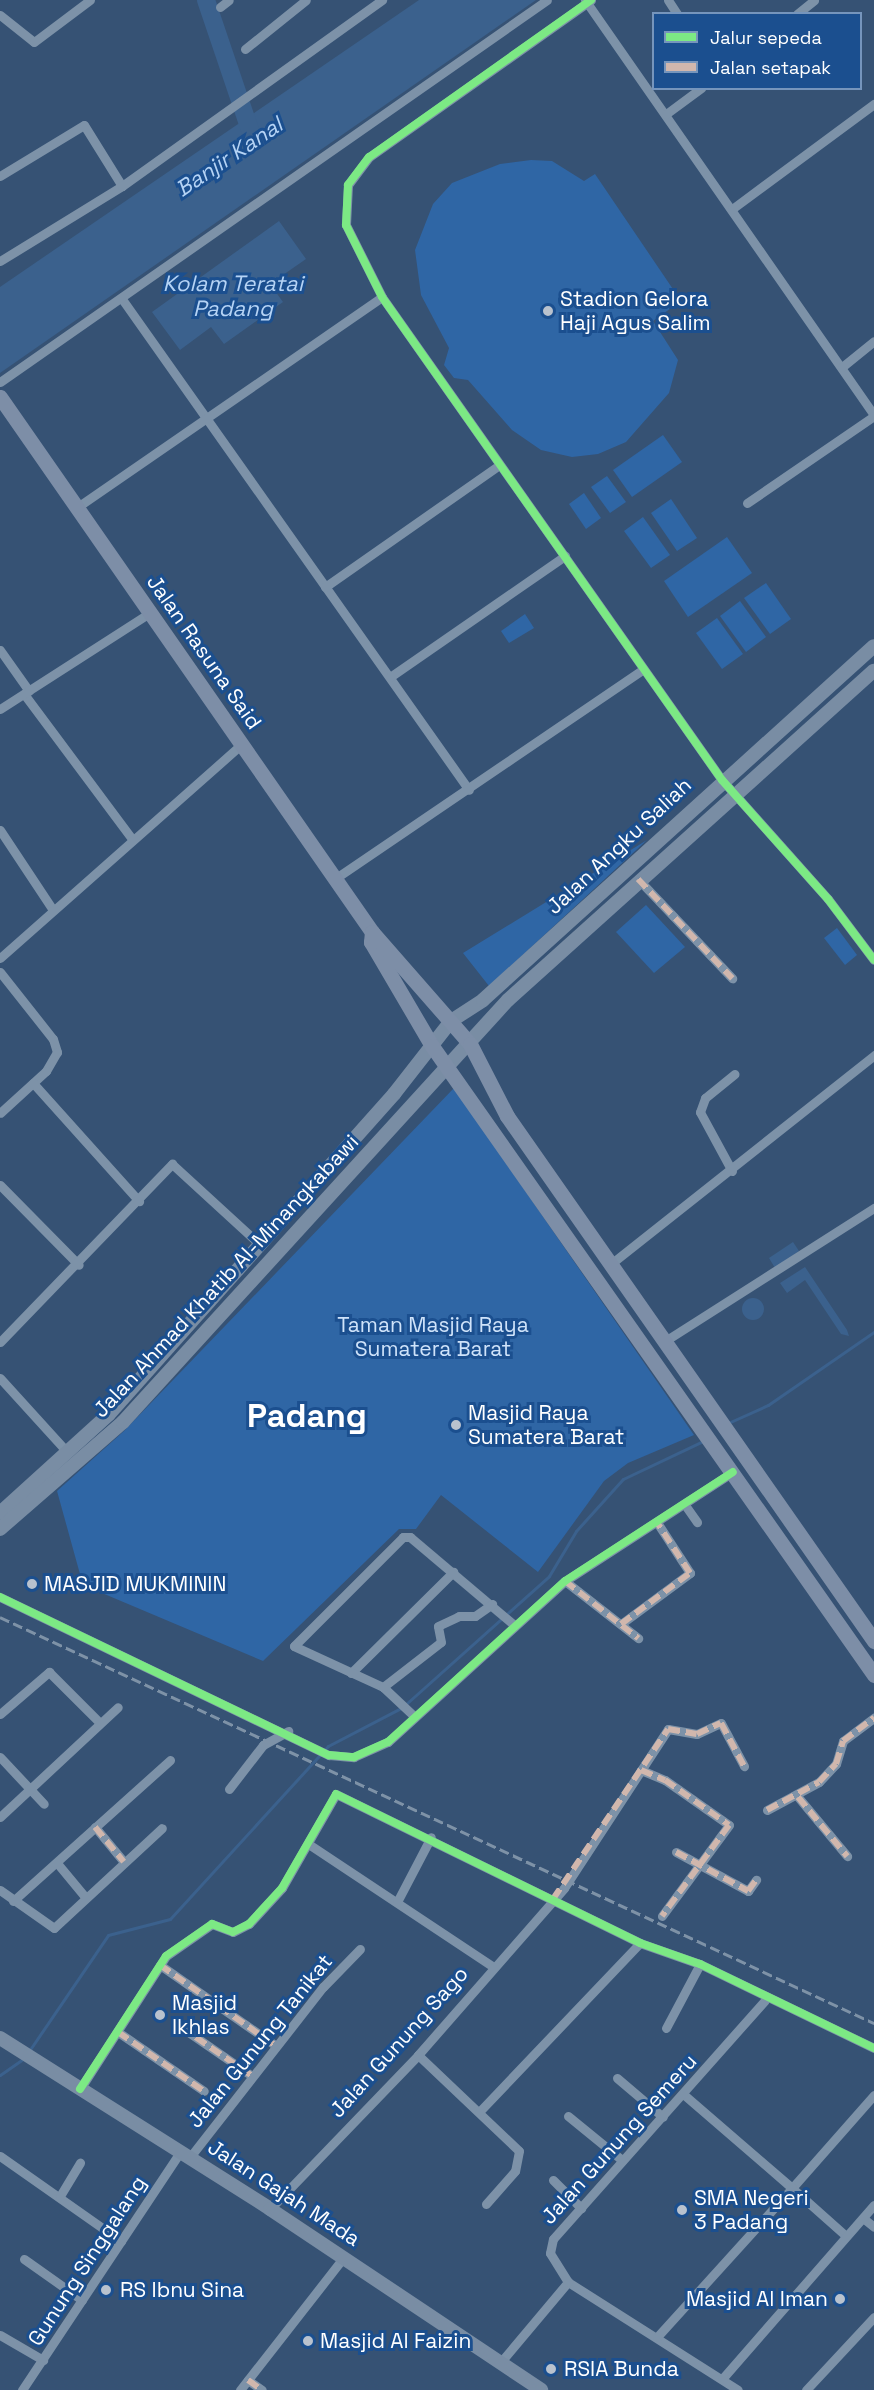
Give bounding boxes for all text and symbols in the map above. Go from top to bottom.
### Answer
legend [652,12,862,90]
text: Jalur sepeda [710,26,822,49]
text: Jalan setapak [710,56,831,79]
water label: Banjir Kanal [171,112,287,202]
water label: Kolam Teratai Padang [163,270,303,322]
place label: Stadion Gelora Haji Agus Salim [560,286,711,336]
marker: Stadion Gelora Haji Agus Salim [541,304,555,318]
street label: Jalan Rasuna Said [141,570,267,734]
street label: Jalan Angku Saliah [541,772,697,920]
street label: Jalan Ahmad Khatib Al-Minangkabawi [88,1129,364,1423]
park label: Taman Masjid Raya Sumatera Barat [337,1312,529,1362]
district label: Padang [247,1397,367,1437]
place label: Masjid Raya Sumatera Barat [468,1400,625,1450]
marker: Masjid Raya Sumatera Barat [449,1418,463,1432]
place label: MASJID MUKMININ [44,1571,226,1597]
marker: MASJID MUKMININ [25,1577,39,1591]
street label: Jalan Gunung Tanikat [182,1949,338,2133]
street label: Jalan Gunung Sago [325,1961,473,2123]
place label: Masjid Ikhlas [172,1990,237,2040]
marker: Masjid Ikhlas [153,2008,167,2022]
street label: Jalan Gunung Semeru [536,2049,702,2229]
street label: Jalan Gajah Mada [203,2134,365,2252]
street label: Gunung Singgalang [23,2171,151,2351]
place label: SMA Negeri 3 Padang [694,2185,809,2235]
marker: SMA Negeri 3 Padang [675,2203,689,2217]
place label: RS Ibnu Sina [120,2277,244,2303]
marker: RS Ibnu Sina [97,2281,115,2299]
place label: Masjid Al Iman [686,2286,828,2312]
marker: Masjid Al Iman [833,2292,847,2306]
place label: Masjid Al Faizin [320,2328,472,2354]
marker: Masjid Al Faizin [301,2334,315,2348]
place label: RSIA Bunda [564,2356,679,2382]
marker: RSIA Bunda [542,2360,560,2378]

